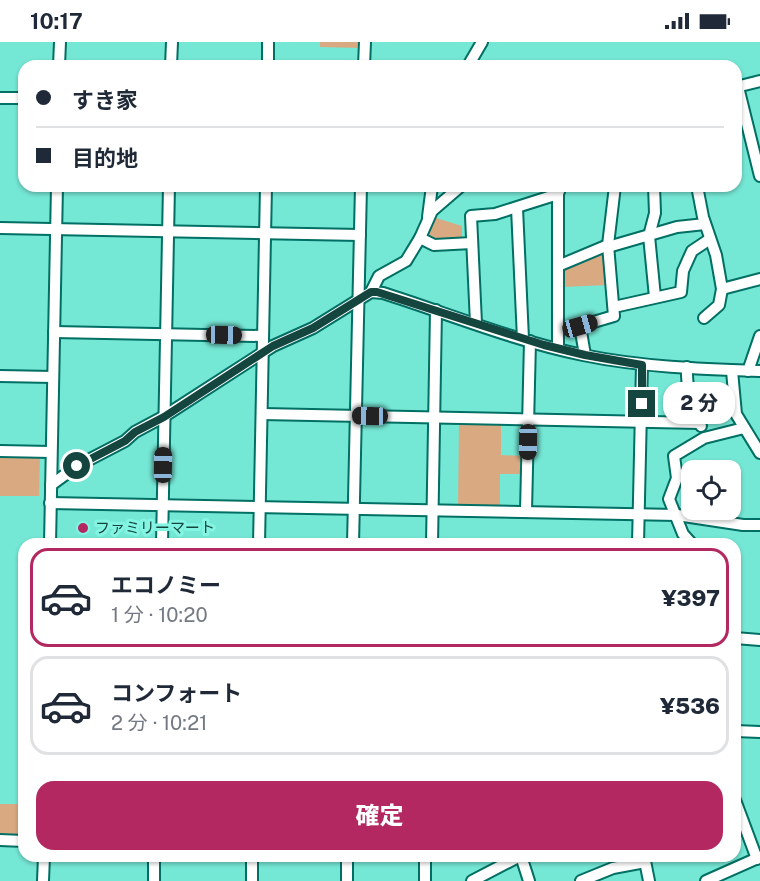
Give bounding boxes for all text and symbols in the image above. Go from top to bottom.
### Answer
text: 10:17 [30,8,83,34]
text: すき家 [72,87,138,113]
text: 目的地 [72,145,138,171]
car [560,312,600,340]
car [206,326,242,344]
callout: 2 分 [663,383,735,425]
route end [628,390,655,417]
text: 2 分 [680,391,718,415]
car [352,407,388,425]
car [519,424,537,460]
car [154,447,172,483]
route start [63,452,90,479]
map controls [681,460,741,520]
button: locate [681,460,741,520]
place label: ファミリーマート [95,519,215,536]
marker: ファミリーマート [76,521,90,535]
icon: car [39,571,93,625]
text: エコノミー [111,572,221,598]
text: ¥397 [662,585,720,611]
text: 1 分 · 10:20 [111,603,208,627]
icon: car [39,679,93,733]
text: コンフォート [111,680,242,706]
text: ¥536 [660,693,720,719]
text: 2 分 · 10:21 [111,711,207,735]
button: 確定 [36,781,723,850]

